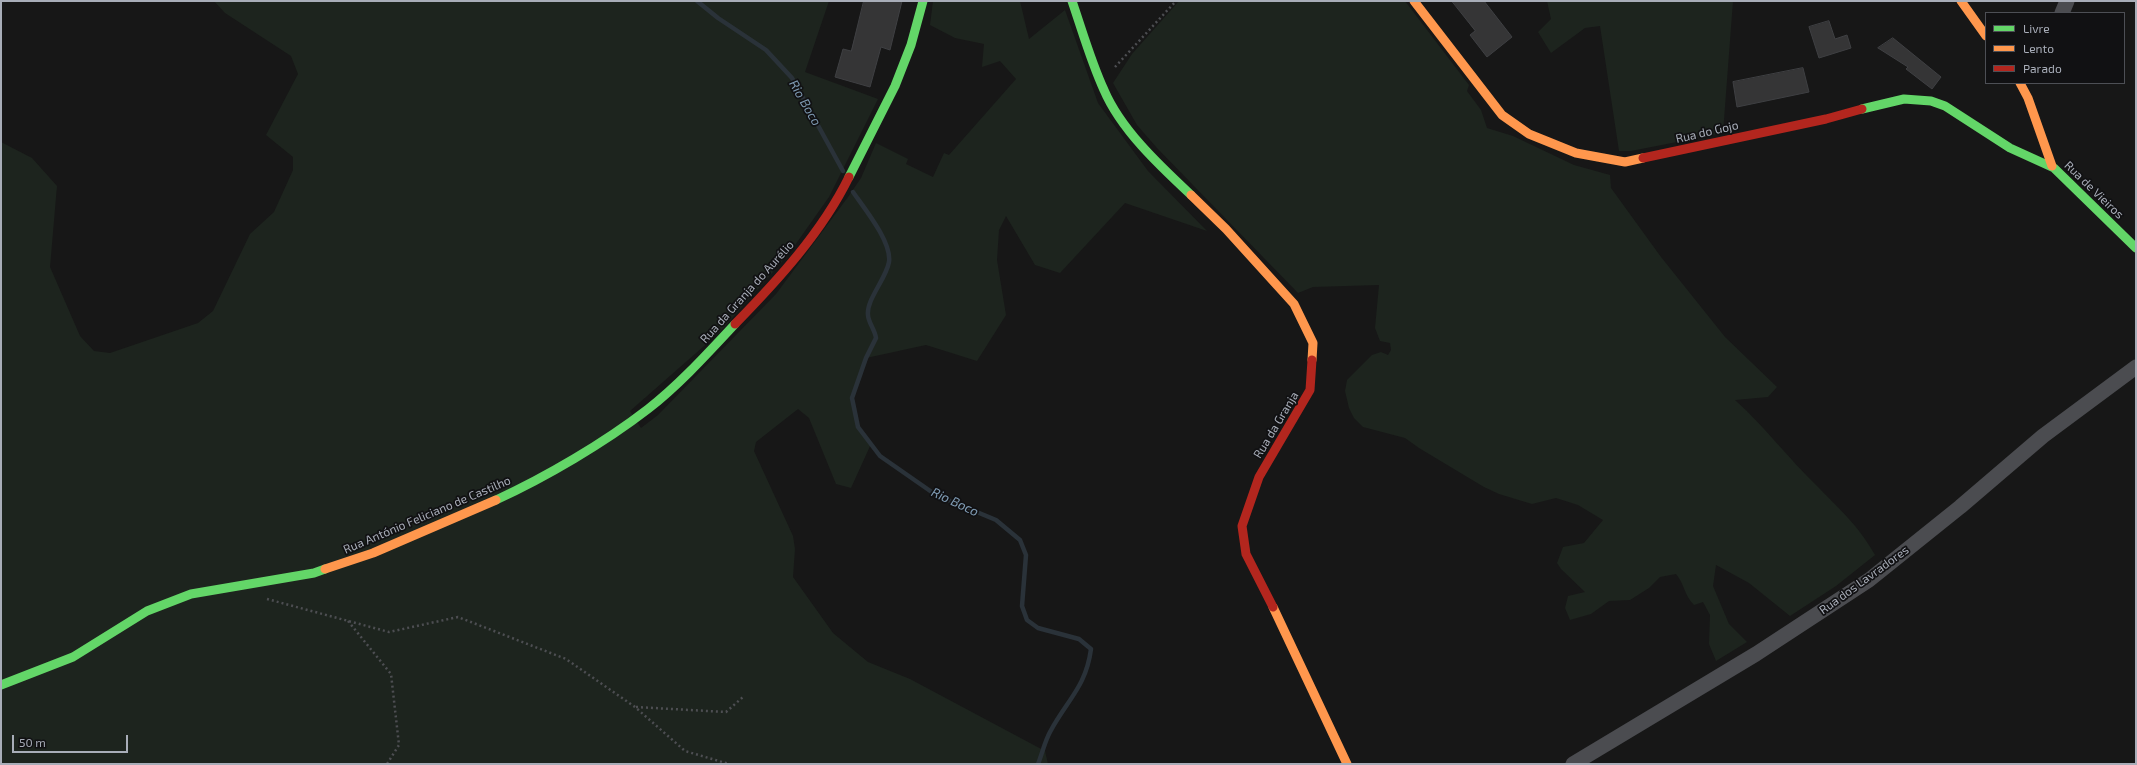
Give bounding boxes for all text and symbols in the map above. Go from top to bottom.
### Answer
legend [1985,12,2125,84]
text: Livre [2023,21,2050,35]
text: Lento [2023,41,2054,55]
text: Parado [2023,61,2062,75]
water label: Rio Boco [786,77,824,129]
street label: Rua do Gojo [1674,118,1740,146]
street label: Rua de Vieiros [2061,158,2127,222]
street label: Rua da Granja do Aurélio [697,238,797,346]
street label: Rua da Granja [1250,389,1302,461]
street label: Rua António Feliciano de Castilho [341,473,513,557]
water label: Rio Boco [929,484,981,520]
street label: Rua dos Lavradores [1816,543,1912,617]
scale bar [14,727,130,753]
text: 50 m [19,735,46,749]

